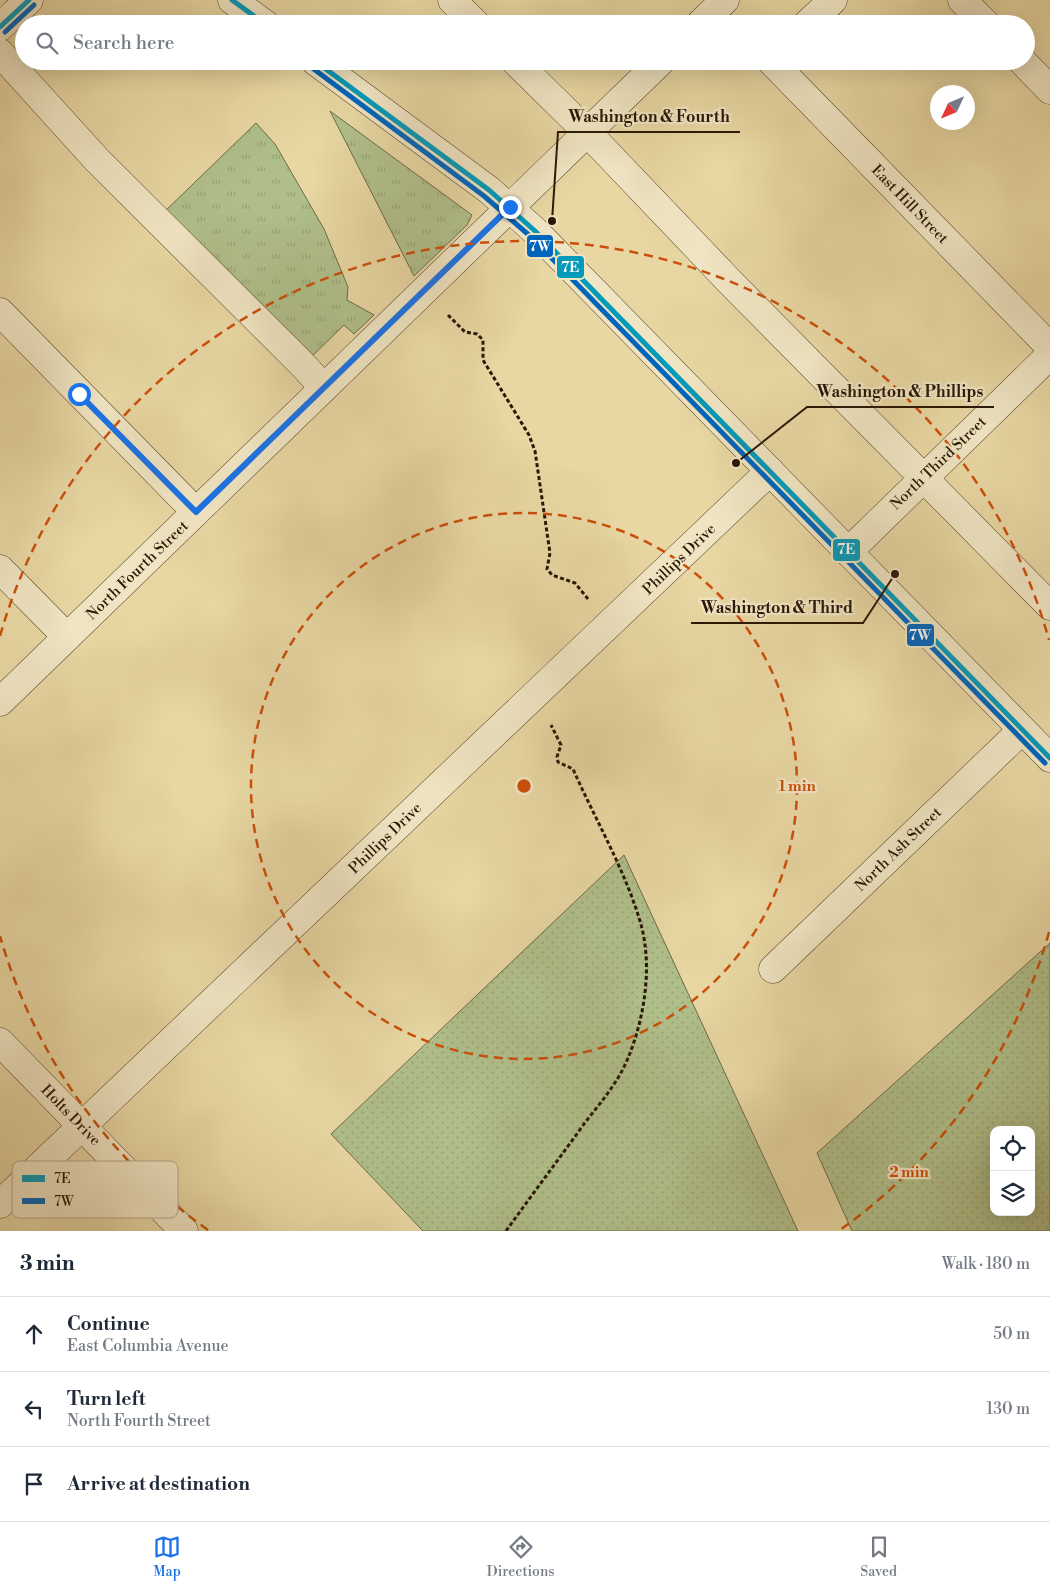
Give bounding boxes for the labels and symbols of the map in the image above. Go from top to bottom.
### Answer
north arrow [930,85,975,130]
callout: Washington & Fourth [558,101,740,132]
text: Washington & Fourth [567,107,730,127]
street label: East Hill Street [867,161,953,248]
route end [499,196,522,219]
line badge: 7W [526,234,554,258]
text: 7W [529,238,552,256]
line badge: 7E [556,255,585,279]
text: 7E [561,259,579,277]
callout: Washington & Phillips [807,376,994,407]
text: Washington & Phillips [816,382,984,402]
route start [68,383,91,406]
street label: North Third Street [886,412,991,514]
street label: North Fourth Street [82,516,193,624]
street label: Phillips Drive [639,520,720,599]
line badge: 7E [832,538,861,562]
text: 7E [837,541,855,559]
callout: Washington & Third [691,592,863,623]
text: Washington & Third [700,598,853,618]
line badge: 7W [906,623,935,647]
text: 7W [909,627,932,645]
centre of rings [515,777,533,795]
text: 1 min [778,777,816,796]
street label: Phillips Drive [345,799,426,878]
street label: North Ash Street [851,803,946,896]
street label: Holts Drive [37,1081,105,1150]
legend [12,1161,178,1218]
text: 2 min [889,1163,929,1182]
text: 7E [54,1170,71,1188]
text: 7W [54,1193,75,1211]

